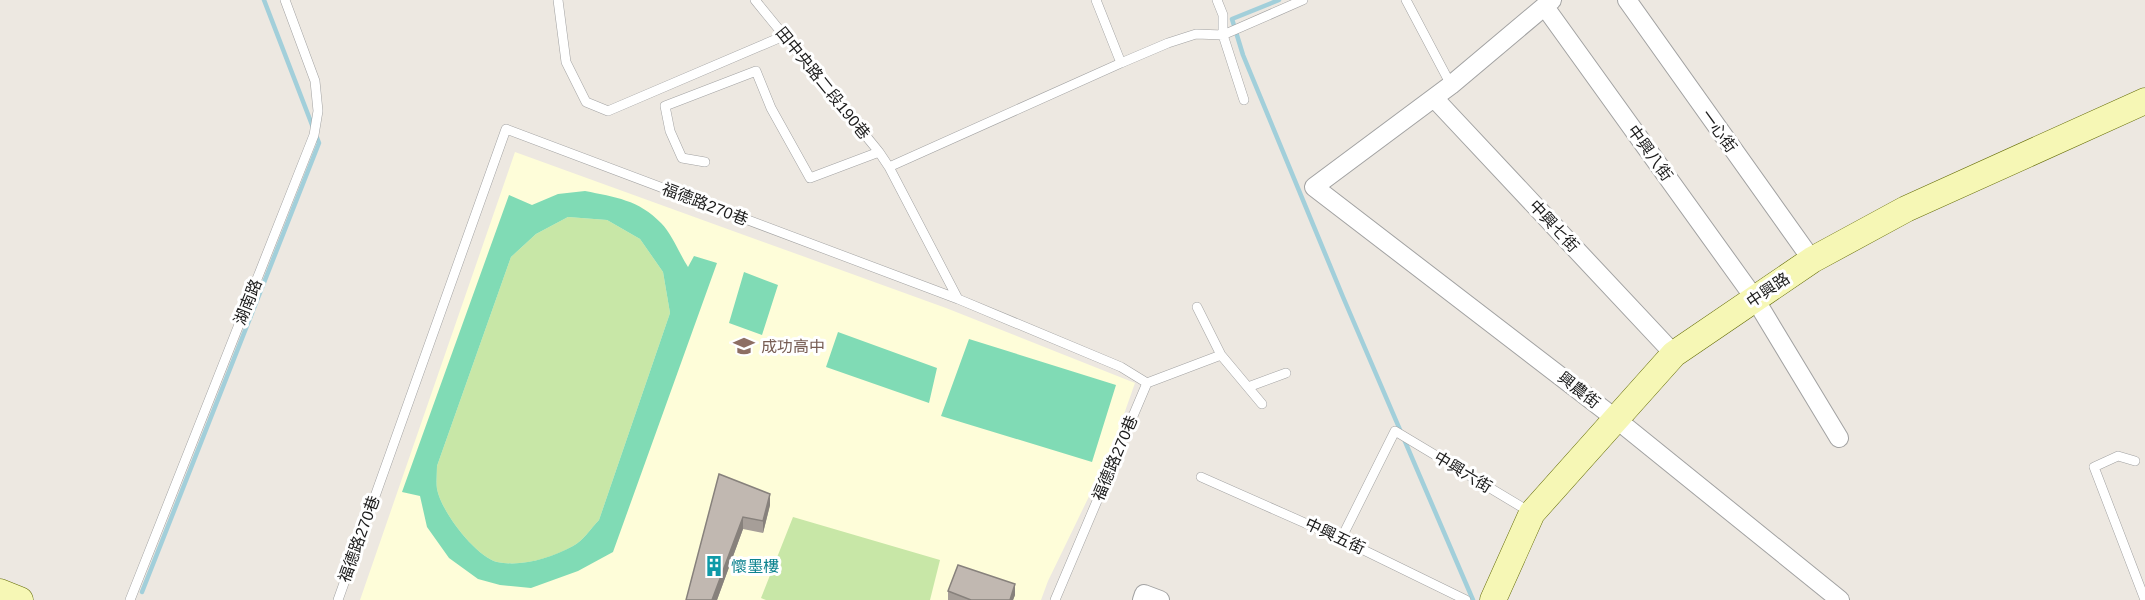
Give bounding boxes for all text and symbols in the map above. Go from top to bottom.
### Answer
street label: 田中央路二段190巷 [773,24,873,142]
street label: 一心街 [1698,107,1740,155]
street label: 中興八街 [1624,122,1676,184]
street label: 福德路270巷 [660,180,750,228]
street label: 中興七街 [1526,197,1582,255]
street label: 中興路 [1743,270,1793,310]
street label: 湖南路 [231,277,265,327]
school or university icon: 成功高中 [732,334,756,358]
place label: 成功高中 [761,338,825,355]
street label: 興農街 [1555,369,1603,411]
street label: 福德路270巷 [1089,413,1141,503]
street label: 中興六街 [1431,448,1495,496]
street label: 福德路270巷 [336,493,382,585]
street label: 中興五街 [1302,515,1368,557]
building icon: 懷墨樓 [702,554,726,578]
place label: 懷墨樓 [731,558,779,575]

